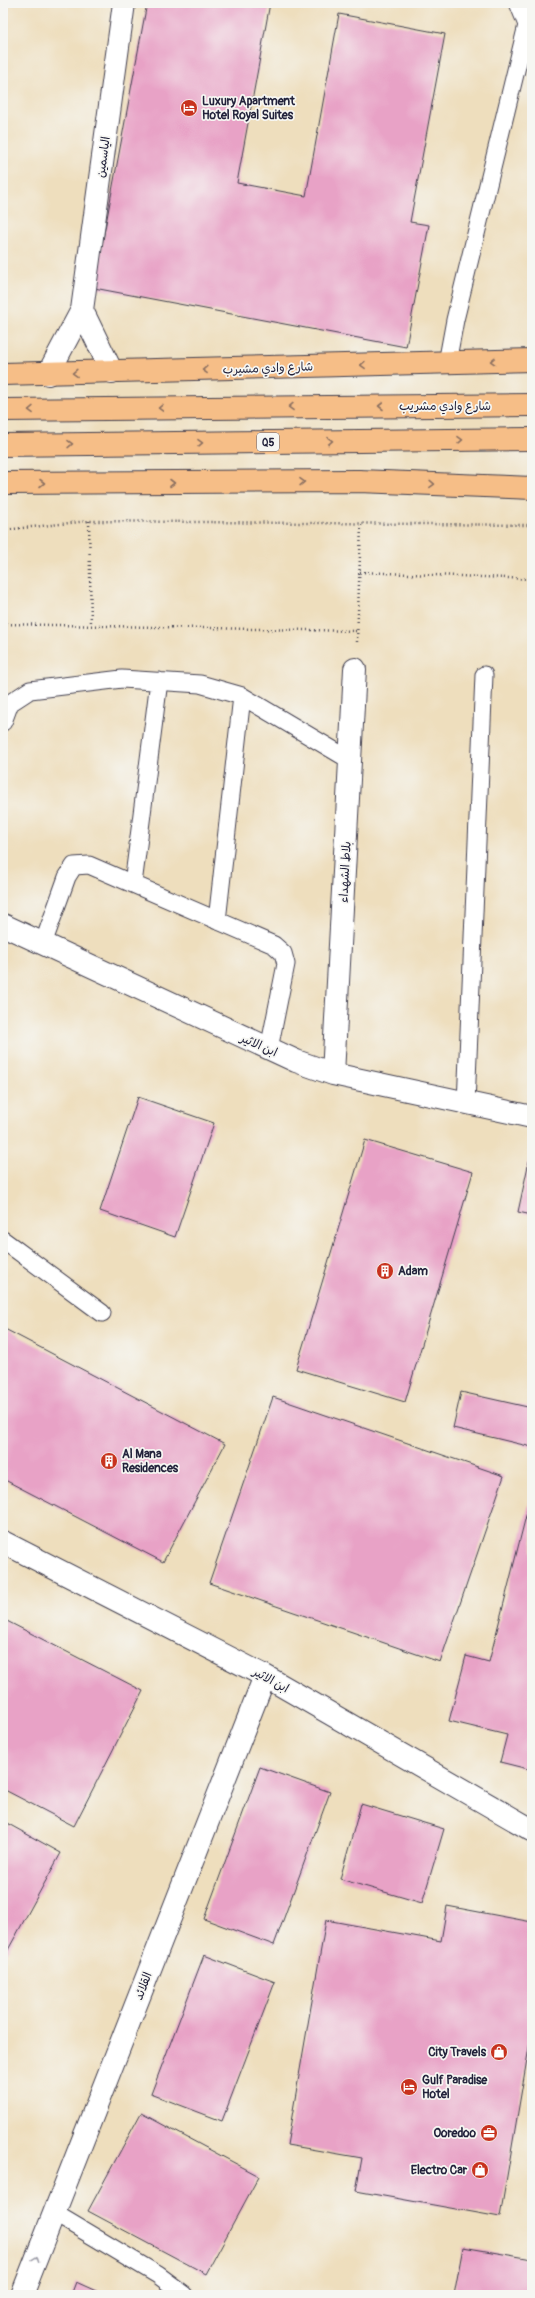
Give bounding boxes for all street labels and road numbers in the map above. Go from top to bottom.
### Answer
street label: الياسمين [93,135,114,179]
street label: شارع وادي مشيرب [222,359,314,379]
street label: شارع وادي مشريب [399,399,491,415]
road number: Q5 [257,433,279,451]
street label: بلاط الشهداء [336,841,355,903]
street label: ابن الاثير [237,1030,280,1060]
street label: ابن الاثير [249,1664,292,1696]
street label: القلائد [131,1970,156,2002]

